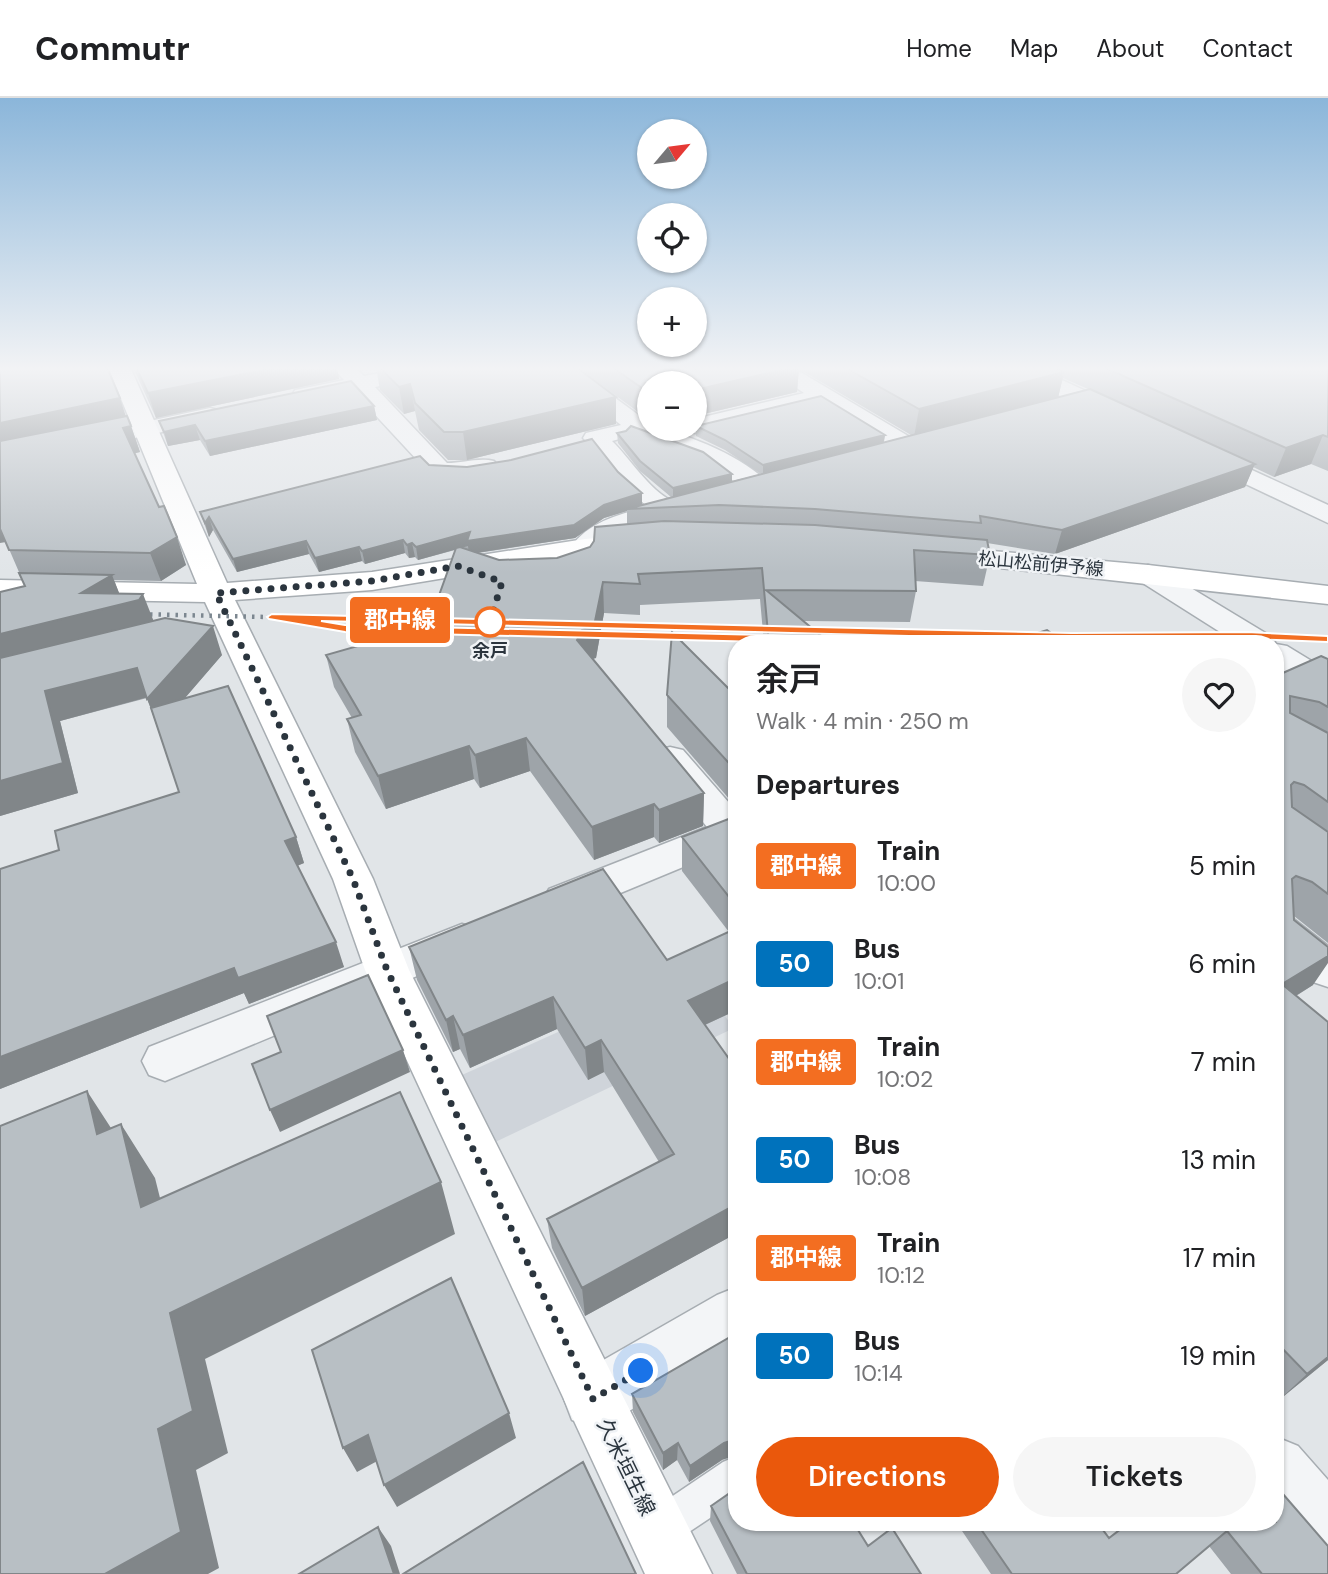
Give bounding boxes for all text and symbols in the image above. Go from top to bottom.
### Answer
text: Commutr [35,27,190,70]
text: Home [906,33,972,64]
text: Map [1010,33,1058,64]
text: About [1096,33,1165,64]
text: Contact [1203,33,1293,64]
north arrow [637,119,707,189]
map controls [637,119,707,441]
button: locate [637,203,707,273]
button: + [637,287,707,357]
button: − [637,371,707,441]
street label: 松山松前伊予線 [977,547,1105,581]
line badge: 郡中線 [360,597,440,643]
text: 郡中線 [364,604,436,635]
marker: 余戸 [475,607,505,637]
place label: 余戸 [472,639,508,663]
text: 余戸 [756,658,822,701]
button: heart [1182,658,1256,732]
text: Walk · 4 min · 250 m [756,706,969,736]
text: Departures [756,768,900,802]
text: Train [877,834,940,868]
text: 5 min [1189,849,1256,883]
text: 郡中線 [770,850,842,881]
text: 10:00 [877,868,936,898]
text: Bus [854,932,900,966]
text: 6 min [1188,947,1256,981]
text: 50 [779,948,810,979]
text: 10:01 [854,966,904,996]
text: Train [877,1030,940,1064]
text: 7 min [1191,1045,1256,1079]
text: 郡中線 [770,1046,842,1077]
text: 10:02 [877,1064,933,1094]
text: Bus [854,1128,900,1162]
text: 13 min [1181,1143,1256,1177]
text: 50 [779,1144,810,1175]
text: 10:08 [854,1162,911,1192]
text: Train [877,1226,940,1260]
text: 17 min [1183,1241,1256,1275]
text: 郡中線 [770,1242,842,1273]
text: 10:12 [877,1260,925,1290]
text: Bus [854,1324,900,1358]
text: 19 min [1180,1339,1256,1373]
text: 50 [779,1340,810,1371]
your location [623,1353,658,1388]
text: 10:14 [854,1358,903,1388]
street label: 久米垣生線 [590,1414,662,1520]
button: Directions [756,1437,999,1517]
button: Tickets [1013,1437,1256,1517]

